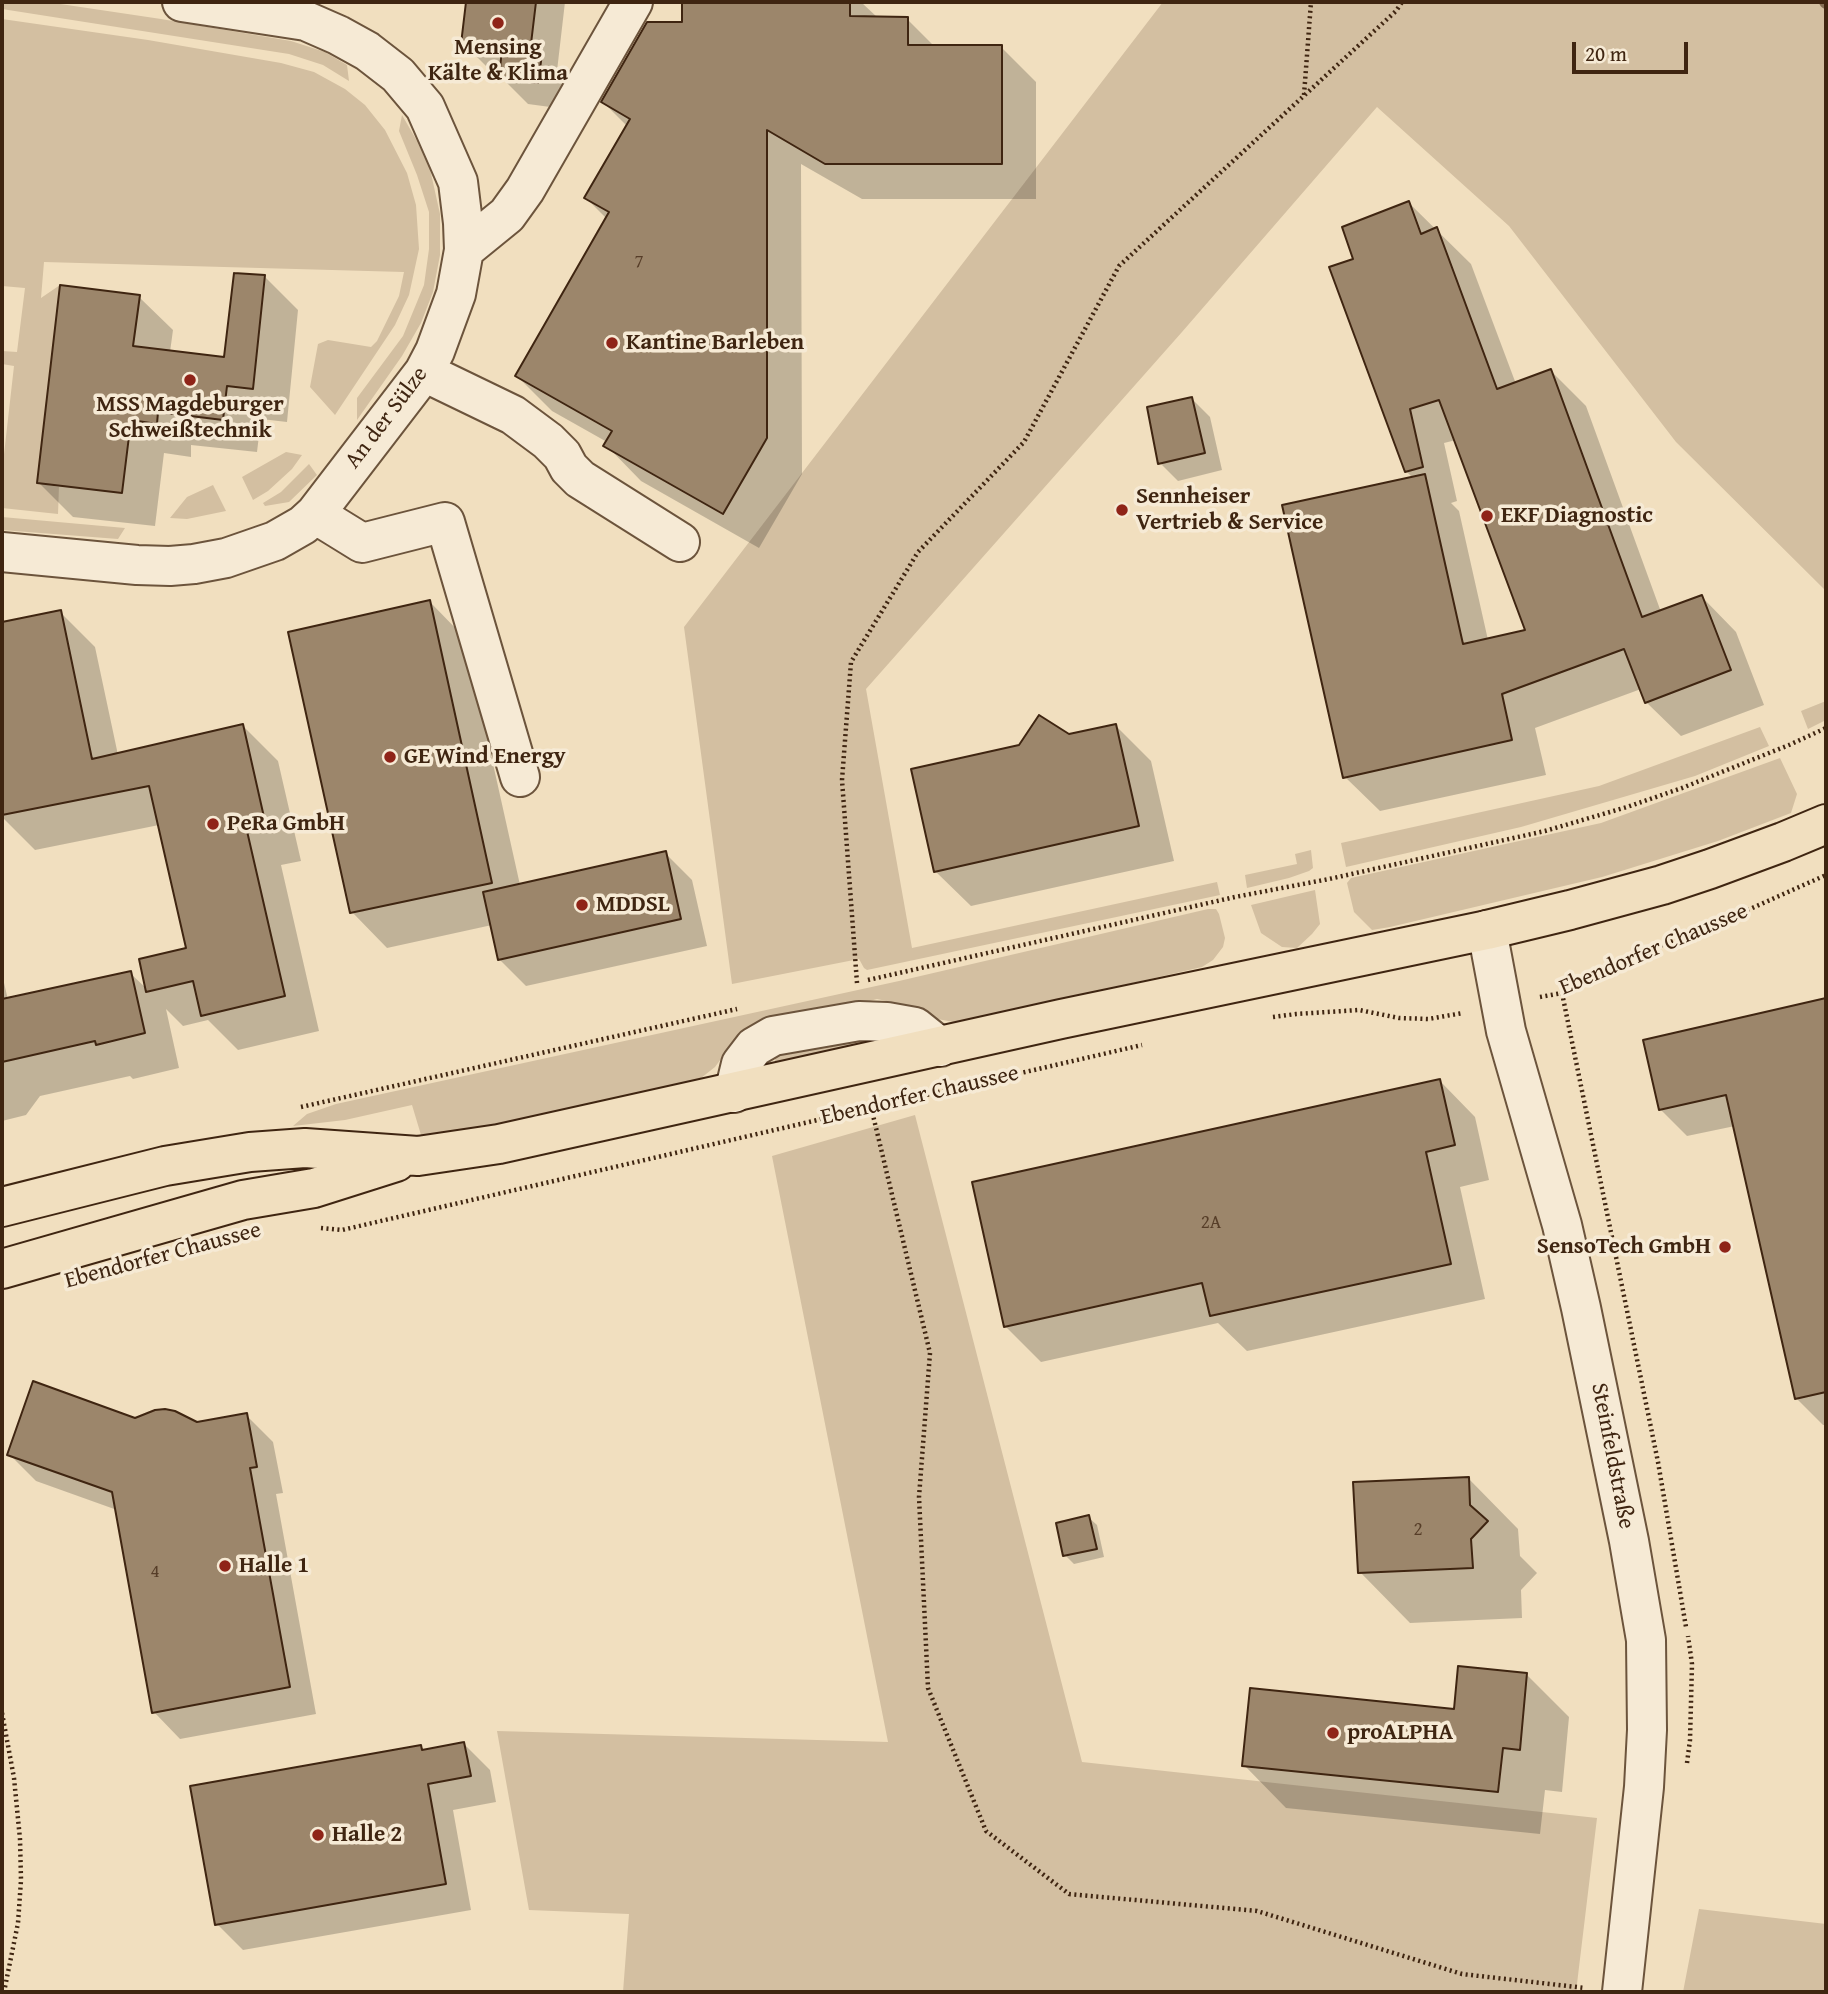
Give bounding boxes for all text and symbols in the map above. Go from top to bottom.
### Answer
marker: Mensing Kälte & Klima [490,15,506,31]
scale bar [1576,28,1692,72]
place label: Mensing Kälte & Klima [428,34,568,88]
text: 20 m [1585,38,1627,69]
house number: 7 [634,251,644,273]
place label: Kantine Barleben [626,329,804,357]
marker: Kantine Barleben [604,335,620,351]
street label: An der Sülze [340,362,434,474]
marker: MSS Magdeburger Schweißtechnik [182,372,198,388]
place label: MSS Magdeburger Schweißtechnik [96,391,284,445]
place label: Sennheiser Vertrieb & Service [1136,483,1323,537]
marker: Sennheiser Vertrieb & Service [1114,502,1130,518]
place label: EKF Diagnostic [1501,502,1653,530]
marker: EKF Diagnostic [1479,508,1495,524]
place label: GE Wind Energy [404,743,566,771]
marker: GE Wind Energy [382,749,398,765]
place label: PeRa GmbH [227,810,345,838]
marker: PeRa GmbH [205,816,221,832]
place label: MDDSL [596,891,670,919]
marker: MDDSL [574,897,590,913]
street label: Ebendorfer Chaussee [1556,898,1752,1002]
street label: Ebendorfer Chaussee [818,1060,1022,1132]
house number: 2A [1201,1212,1221,1234]
street label: Ebendorfer Chaussee [62,1217,264,1295]
place label: SensoTech GmbH [1537,1233,1711,1261]
marker: SensoTech GmbH [1717,1239,1733,1255]
street label: Steinfeldstraße [1584,1381,1640,1531]
house number: 2 [1413,1519,1423,1541]
place label: Halle 1 [239,1552,309,1580]
marker: Halle 1 [217,1558,233,1574]
house number: 4 [150,1561,160,1583]
place label: proALPHA [1347,1719,1453,1747]
marker: proALPHA [1325,1725,1341,1741]
place label: Halle 2 [332,1821,402,1849]
marker: Halle 2 [310,1827,326,1843]

